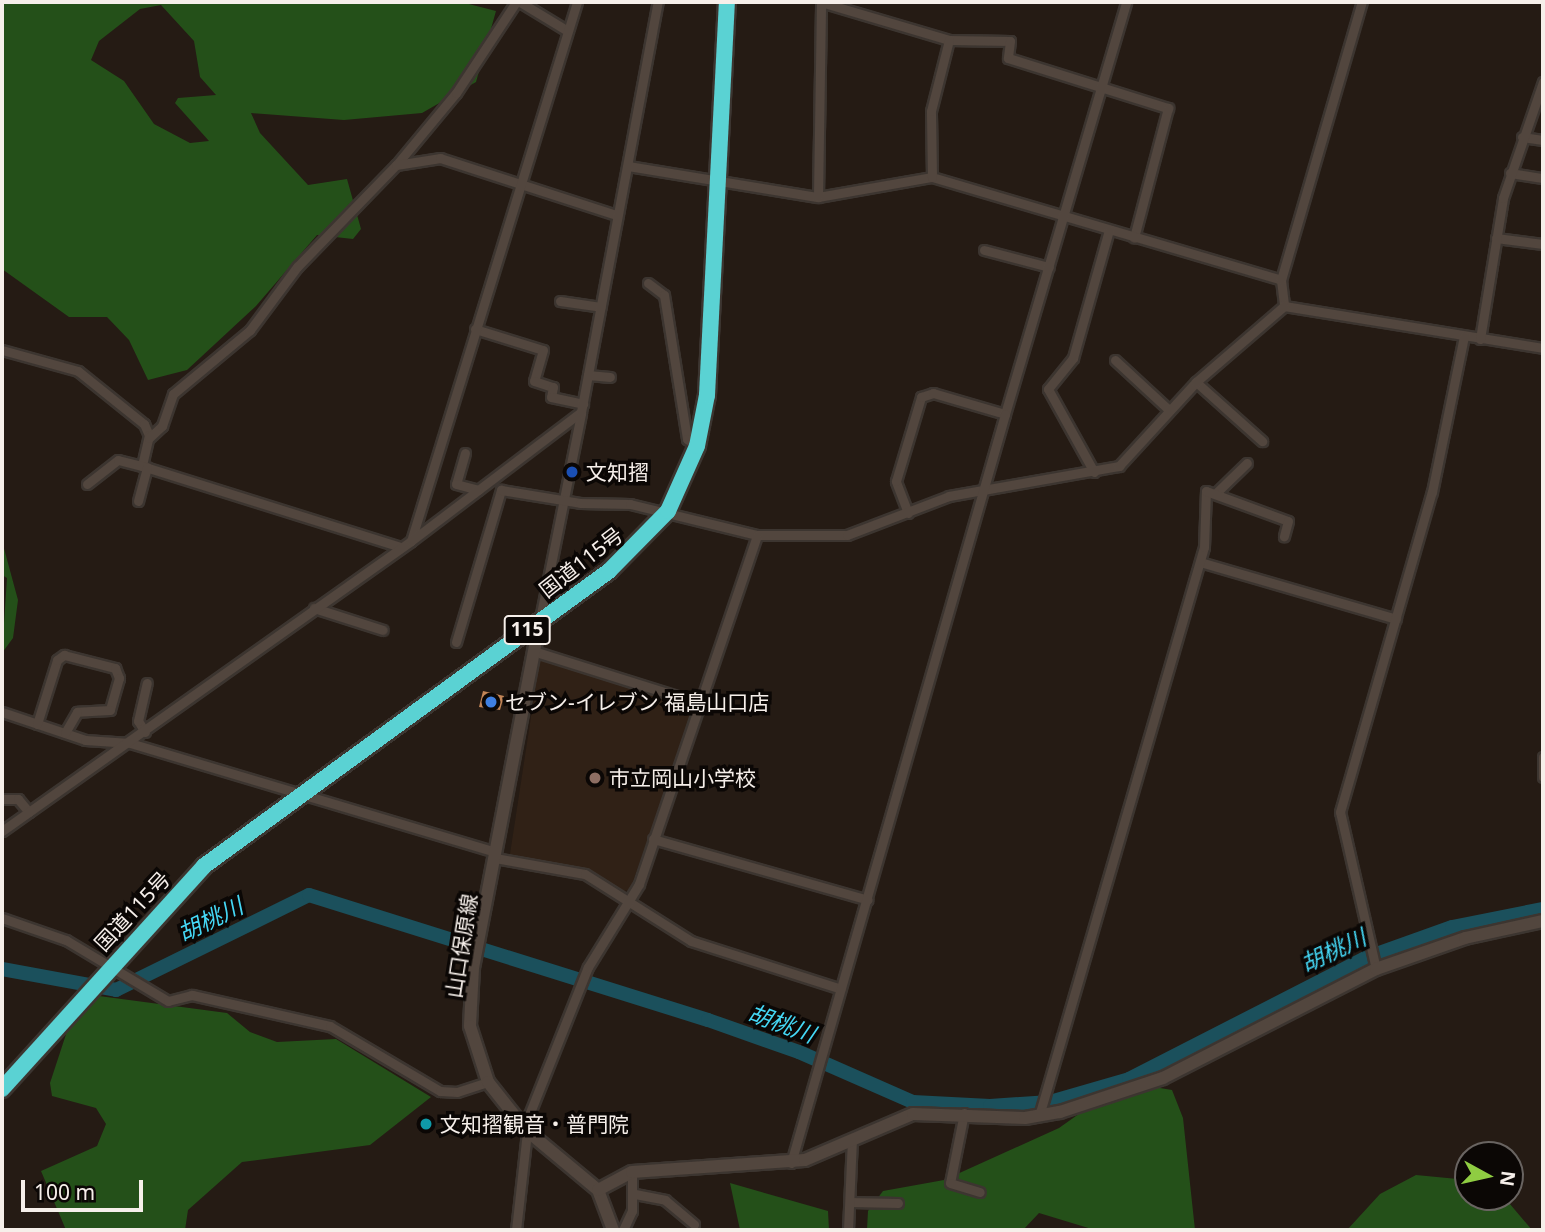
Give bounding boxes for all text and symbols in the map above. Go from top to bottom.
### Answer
place label: 文知摺 [586,459,649,485]
marker: 文知摺 [564,464,580,480]
street label: 国道115号 [534,522,628,602]
road number: 115 [503,614,552,646]
place label: セブン-イレブン 福島山口店 [505,689,769,715]
marker: セブン-イレブン 福島山口店 [483,694,499,710]
place label: 市立岡山小学校 [609,765,756,791]
marker: 市立岡山小学校 [587,770,603,786]
street label: 国道115号 [89,866,175,956]
water label: 胡桃川 [173,891,247,947]
street label: 山口保原線 [440,892,482,1000]
water label: 胡桃川 [1296,923,1370,977]
water label: 胡桃川 [745,998,819,1048]
place label: 文知摺観音・普門院 [440,1111,629,1137]
marker: 文知摺観音・普門院 [418,1116,434,1132]
north arrow [1454,1141,1524,1211]
scale bar [24,1166,147,1210]
text: N [1494,1169,1522,1188]
text: 100 m [34,1178,95,1206]

